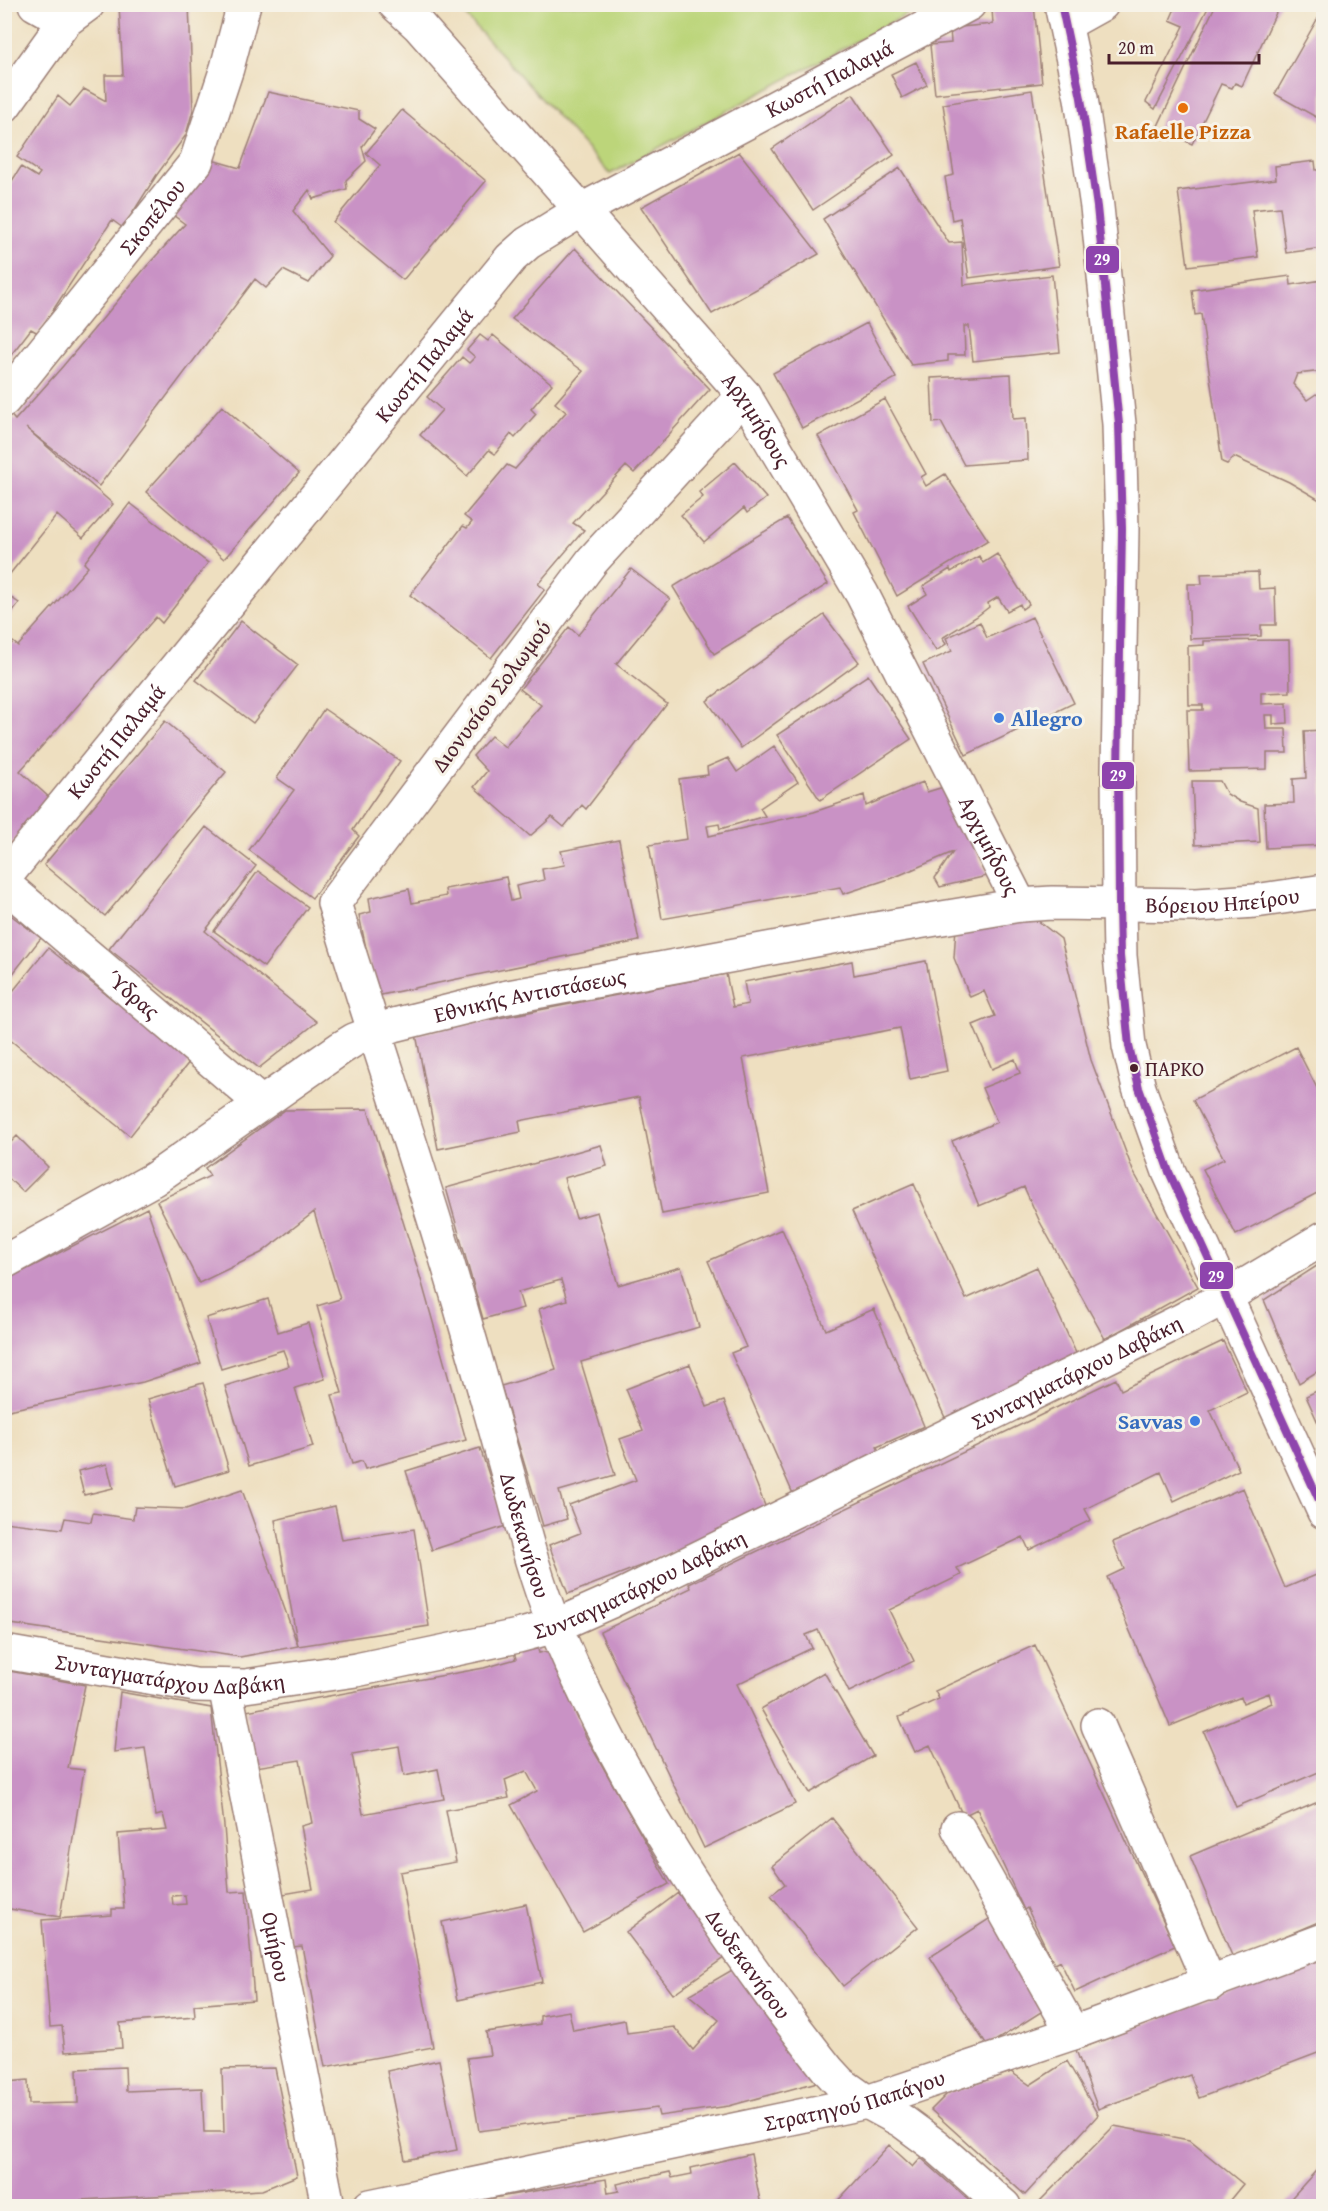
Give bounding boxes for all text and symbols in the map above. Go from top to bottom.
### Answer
scale bar [1109,27,1259,65]
street label: Κωστή Παλαμά [760,31,899,125]
text: 20 m [1118,34,1154,61]
marker: Rafaelle Pizza [1176,101,1190,115]
place label: Rafaelle Pizza [1115,115,1252,147]
street label: Σκοπέλου [111,171,193,261]
line badge: 29 [1085,245,1120,274]
text: 29 [1094,247,1110,271]
street label: Κωστή Παλαμά [367,300,481,429]
street label: Αρχιμήδους [714,365,800,474]
street label: Διονυσίου Σολωμού [423,613,559,779]
street label: Κωστή Παλαμά [59,677,173,805]
place label: Allegro [1011,702,1083,734]
marker: Allegro [992,711,1006,725]
line badge: 29 [1101,761,1135,790]
text: 29 [1110,763,1126,787]
street label: Αρχιμήδους [951,790,1029,902]
street label: Βόρειου Ηπείρου [1145,879,1301,921]
street label: Εθνικής Αντιστάσεως [431,959,629,1031]
street label: Ύδρας [100,962,168,1027]
place label: ΠΑΡΚΟ [1145,1054,1204,1083]
marker: ΠΑΡΚΟ [1128,1062,1140,1074]
line badge: 29 [1199,1261,1234,1290]
text: 29 [1208,1264,1224,1288]
street label: Συνταγματάρχου Δαβάκη [966,1307,1187,1437]
place label: Savvas [1118,1405,1183,1437]
marker: Savvas [1188,1414,1202,1428]
street label: Δωδεκανήσου [492,1469,559,1602]
street label: Συνταγματάρχου Δαβάκη [530,1521,751,1647]
street label: Συνταγματάρχου Δαβάκη [53,1645,287,1702]
street label: Δωδεκανήσου [698,1902,799,2026]
street label: Ομήρου [254,1909,299,1985]
street label: Στρατηγού Παπάγου [761,2061,949,2139]

